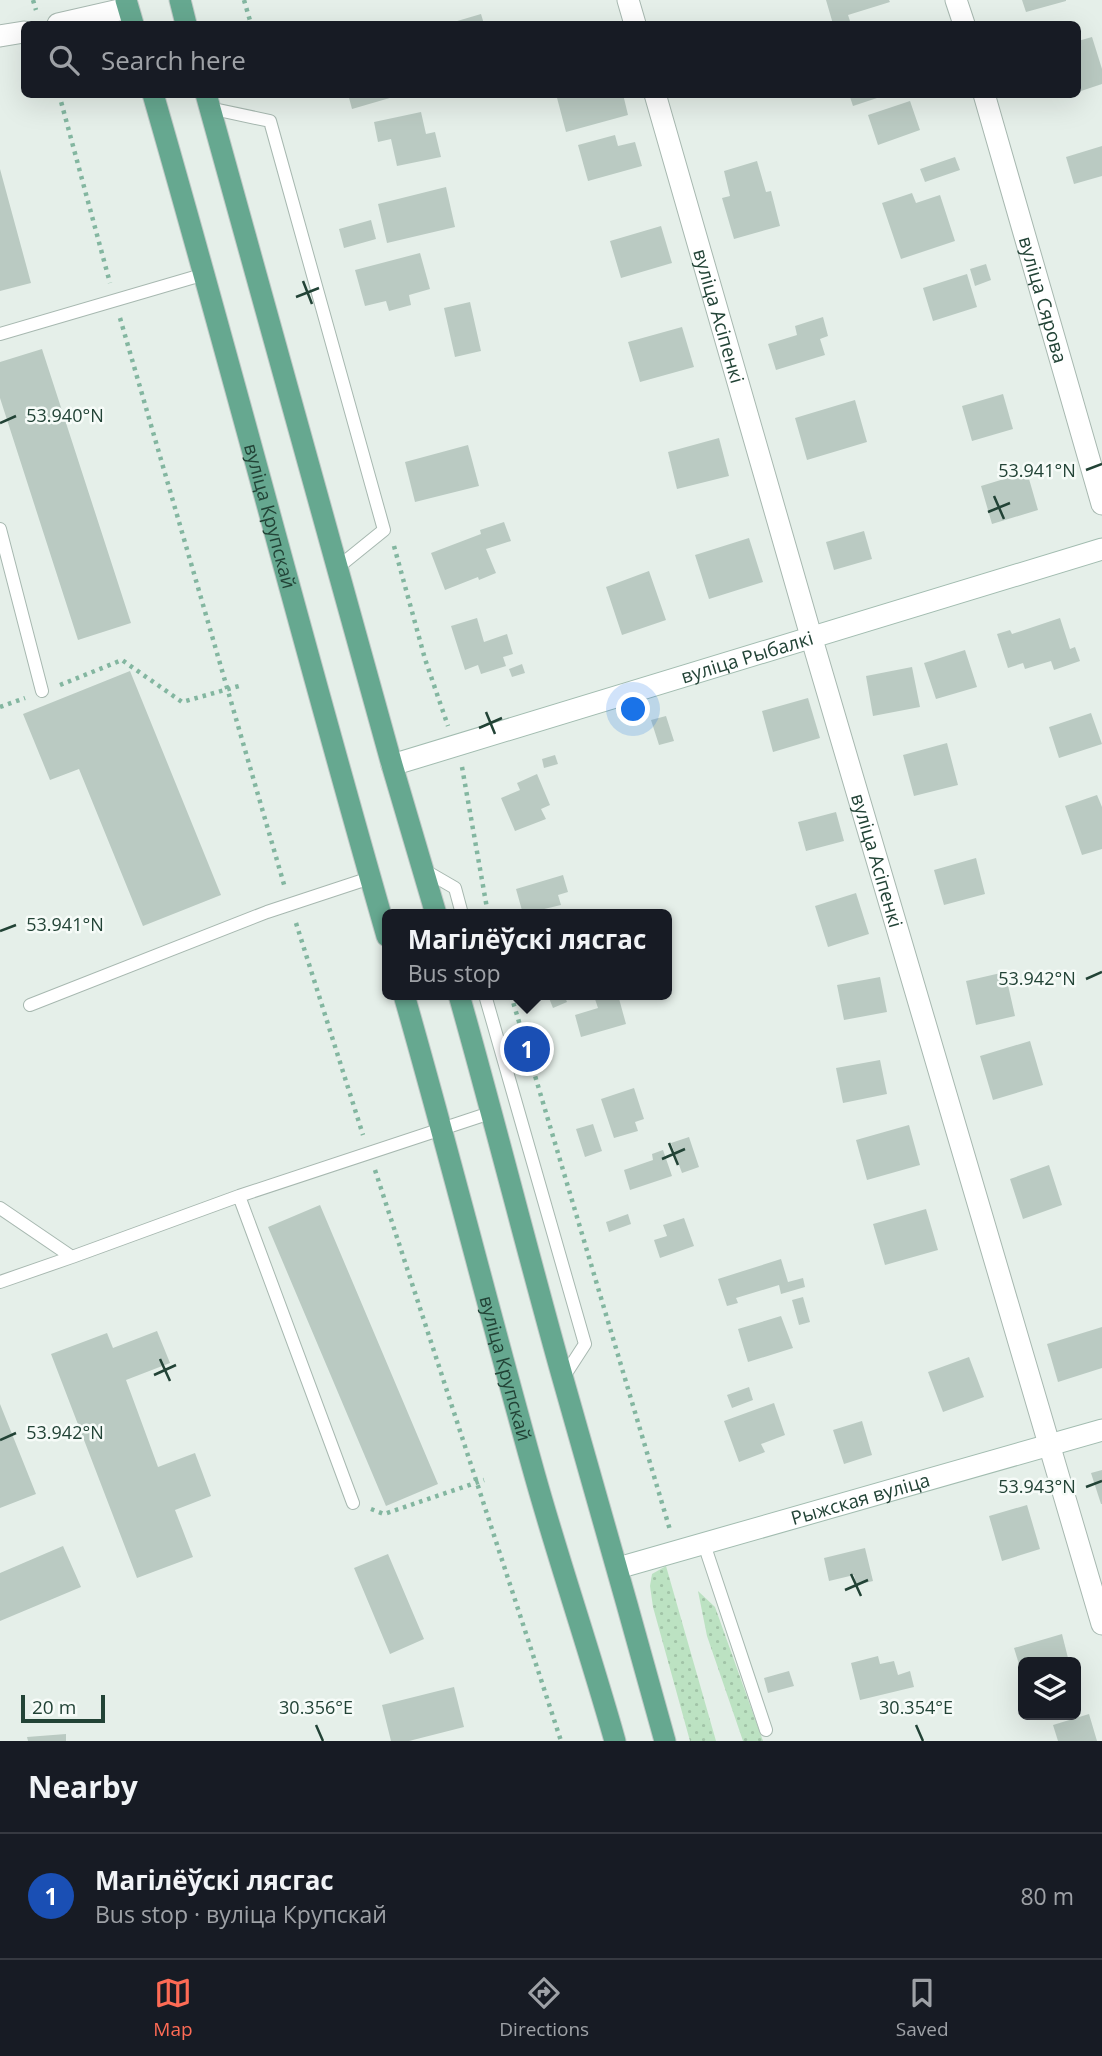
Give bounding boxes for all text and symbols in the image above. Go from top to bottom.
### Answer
search box [21,21,1081,98]
icon: search [45,41,83,79]
text: Search here [101,42,246,78]
street label: вуліца Сярова [1013,233,1074,366]
street label: вуліца Асіпенкі [687,246,751,386]
text: 53.940°N [26,403,104,427]
street label: вуліца Крупскай [238,440,302,592]
text: 53.941°N [998,458,1076,482]
street label: вуліца Рыбалкі [678,625,816,689]
your location [616,692,650,726]
street label: вуліца Асіпенкі [845,790,909,931]
popup [382,909,672,1000]
text: 53.941°N [26,912,104,936]
text: Магілёўскі лясгас [408,921,646,957]
text: Bus stop [408,957,501,989]
text: 53.942°N [998,966,1076,990]
pin: 1 [504,1023,550,1075]
street label: вуліца Крупскай [473,1293,538,1444]
text: 53.942°N [26,1420,104,1444]
street label: Рыжская вуліца [788,1467,933,1531]
text: 53.943°N [998,1474,1076,1498]
map controls [1018,1657,1081,1720]
button: layers [1018,1657,1081,1720]
scale bar [21,1692,105,1724]
text: 20 m [32,1694,76,1720]
text: 30.356°E [279,1695,353,1719]
text: 30.354°E [879,1695,953,1719]
text: Nearby [28,1766,138,1807]
text: Магілёўскі лясгас [95,1862,334,1898]
text: 1 [44,1880,58,1912]
text: 80 m [1020,1880,1074,1912]
text: Bus stop · вуліца Крупскай [95,1898,387,1930]
tab: Map [153,1974,193,2042]
tab: Directions [499,1974,589,2042]
tab: Saved [896,1974,949,2042]

